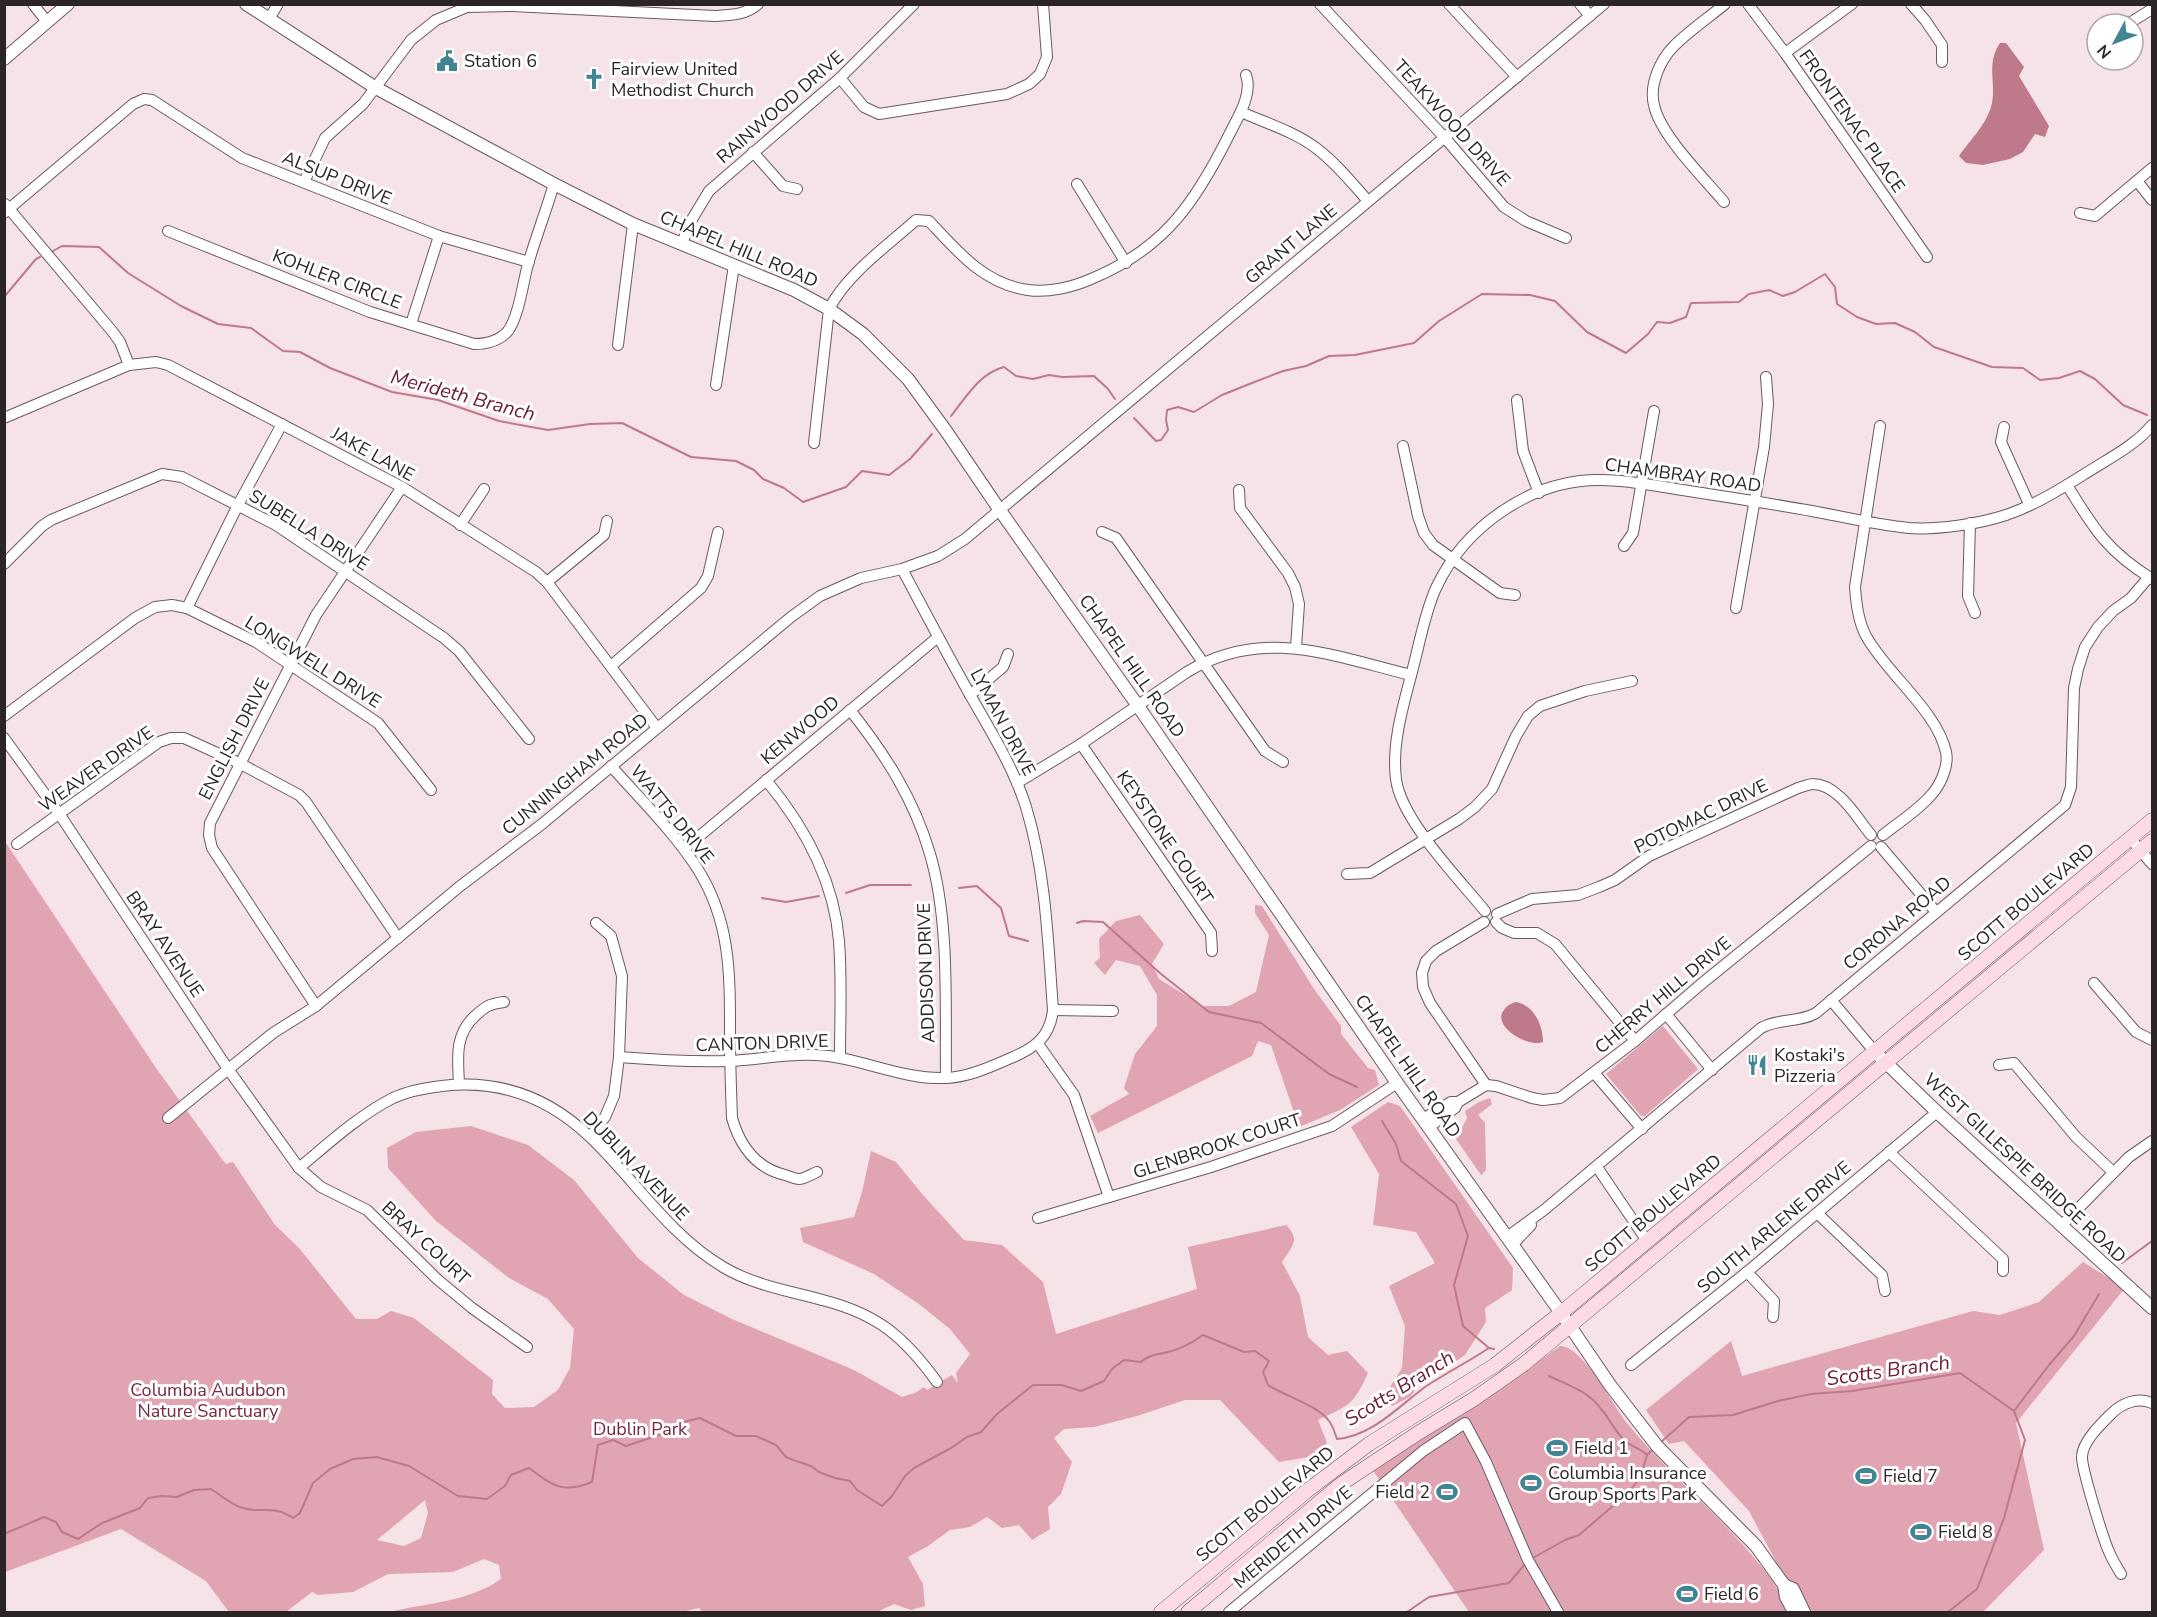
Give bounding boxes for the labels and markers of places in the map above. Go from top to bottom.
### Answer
public building icon: Station 6 [435,49,459,73]
place label: Station 6 [464,49,537,73]
place label: Fairview United Methodist Church [611,57,754,102]
church icon: Fairview United Methodist Church [582,67,606,91]
place label: Kostaki's Pizzeria [1774,1043,1845,1088]
restaurant icon: Kostaki's Pizzeria [1745,1053,1769,1077]
sports icon: Field 1 [1545,1436,1569,1460]
place label: Field 1 [1574,1436,1629,1460]
place label: Columbia Insurance Group Sports Park [1548,1461,1707,1506]
sports icon: Field 7 [1854,1464,1878,1488]
place label: Field 7 [1883,1464,1938,1488]
sports icon: Columbia Insurance Group Sports Park [1519,1471,1543,1495]
place label: Field 2 [1375,1480,1430,1504]
sports icon: Field 2 [1435,1480,1459,1504]
sports icon: Field 8 [1909,1520,1933,1544]
place label: Field 8 [1938,1520,1993,1544]
sports icon: Field 6 [1675,1582,1699,1606]
place label: Field 6 [1704,1582,1759,1606]

